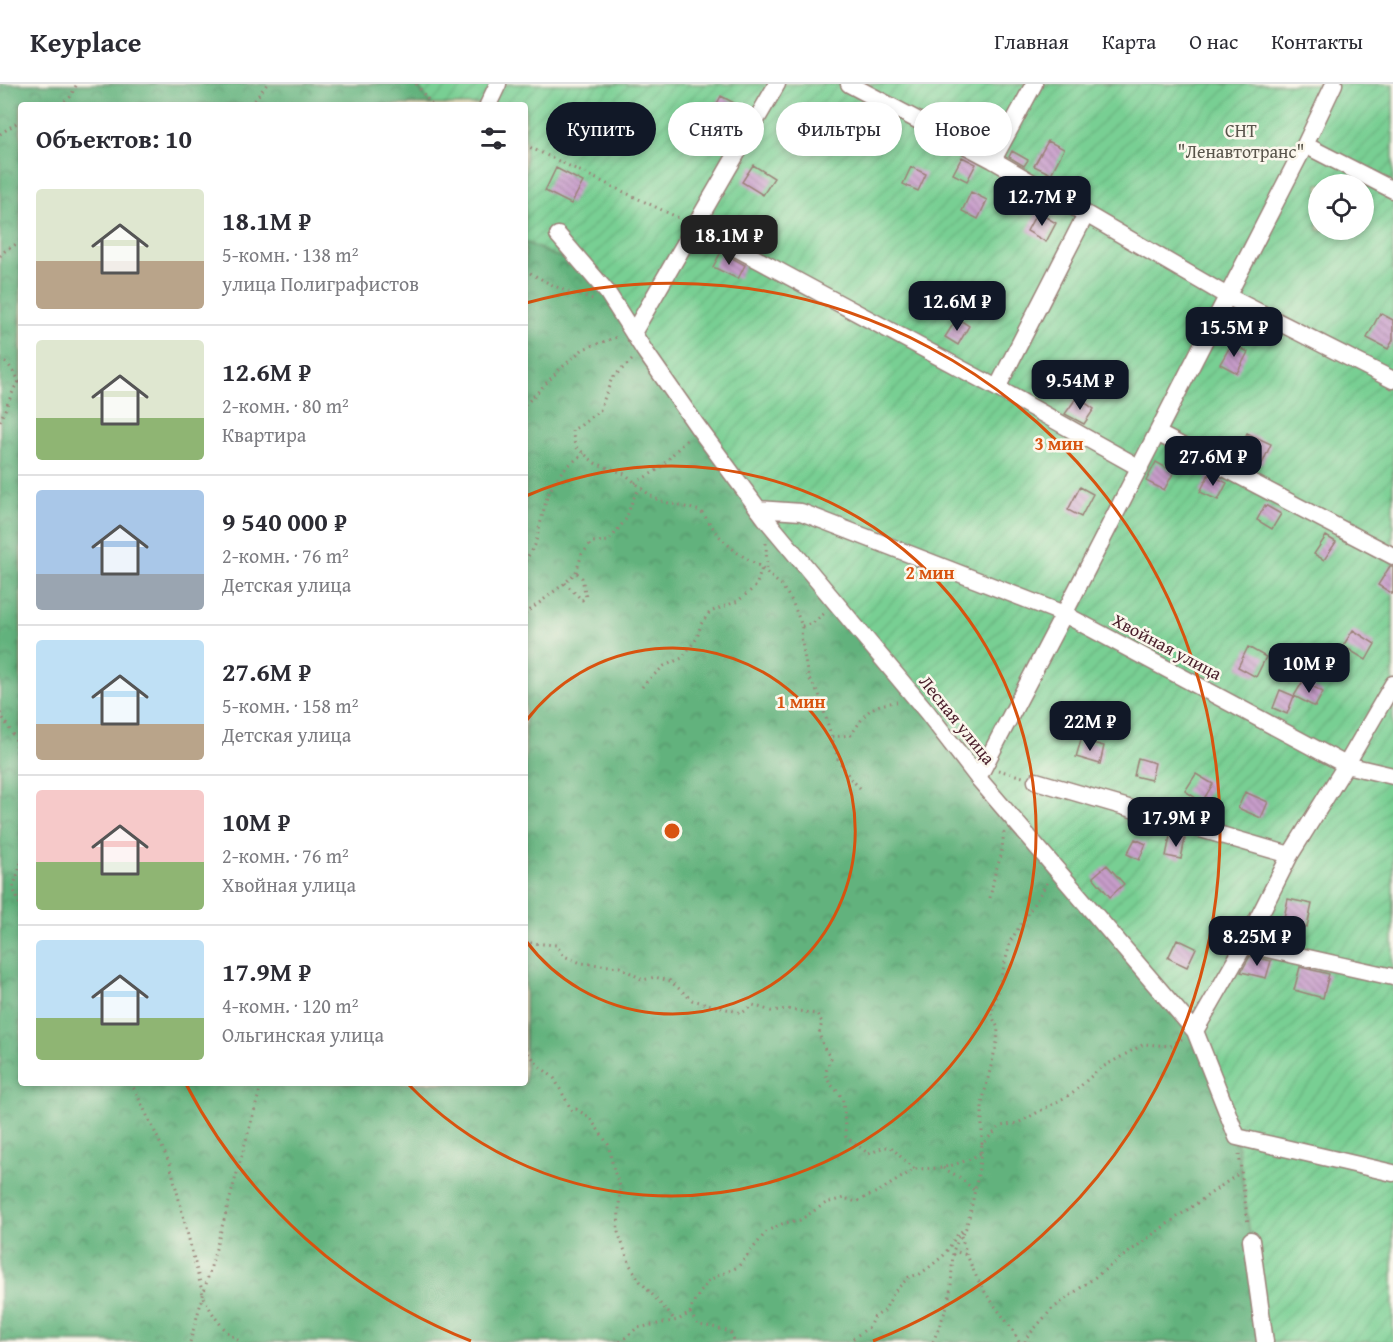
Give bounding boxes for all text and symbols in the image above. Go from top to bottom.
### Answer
text: Keyplace [30,21,141,62]
text: Главная [994,26,1069,57]
text: Карта [1102,26,1156,57]
text: О нас [1189,26,1238,57]
text: Контакты [1271,26,1363,57]
chip: Купить [546,102,656,156]
chip: Снять [668,102,764,156]
chip: Фильтры [776,102,902,156]
chip: Новое [914,102,1012,156]
park label: СНТ "Ленавтотранс" [1178,117,1304,165]
text: Объектов: 10 [36,119,192,158]
icon: filters [477,122,510,155]
map controls [1308,174,1374,240]
button: locate [1308,174,1374,240]
pin: 12.7M ₽ [987,176,1097,227]
text: 12.7M ₽ [1008,181,1076,210]
text: 18.1M ₽ [222,201,311,240]
icon: home [84,213,156,285]
pin: 18.1M ₽ [674,215,784,266]
text: 18.1M ₽ [695,220,763,249]
text: 5-комн. · 138 m² [222,240,358,269]
text: улица Полиграфистов [222,269,419,298]
pin: 12.6M ₽ [902,281,1012,332]
text: 12.6M ₽ [923,286,991,315]
pin: 15.5M ₽ [1179,307,1289,358]
text: 15.5M ₽ [1200,312,1268,341]
text: 12.6M ₽ [222,352,311,391]
pin: 9.54M ₽ [1025,360,1135,411]
icon: home [84,364,156,436]
text: 9.54M ₽ [1046,365,1114,394]
text: 2-комн. · 80 m² [222,391,349,420]
text: Квартира [222,420,306,449]
text: 3 мин [1034,430,1084,457]
pin: 27.6M ₽ [1158,436,1268,487]
text: 27.6M ₽ [1179,441,1247,470]
text: 9 540 000 ₽ [222,502,347,541]
icon: home [84,514,156,586]
text: 2-комн. · 76 m² [222,541,349,570]
text: 2 мин [905,559,955,586]
text: Детская улица [222,570,351,599]
street label: Хвойная улица [1108,606,1227,687]
pin: 10M ₽ [1267,643,1351,694]
text: 10M ₽ [1283,648,1335,677]
text: 27.6M ₽ [222,652,311,691]
icon: home [84,664,156,736]
street label: Лесная улица [913,669,1002,771]
text: 1 мин [776,688,826,715]
text: 5-комн. · 158 m² [222,691,358,720]
pin: 22M ₽ [1048,701,1132,752]
text: 22M ₽ [1064,706,1116,735]
text: Детская улица [222,720,351,749]
pin: 17.9M ₽ [1121,797,1231,848]
text: 10M ₽ [222,802,291,841]
text: 17.9M ₽ [1142,802,1210,831]
icon: home [84,814,156,886]
centre of rings [662,821,682,841]
text: 2-комн. · 76 m² [222,841,349,870]
text: Хвойная улица [222,870,356,899]
pin: 8.25M ₽ [1202,916,1312,967]
text: 8.25M ₽ [1223,921,1291,950]
text: 17.9M ₽ [222,952,311,991]
icon: home [84,964,156,1036]
text: 4-комн. · 120 m² [222,991,358,1020]
text: Ольгинская улица [222,1020,384,1049]

